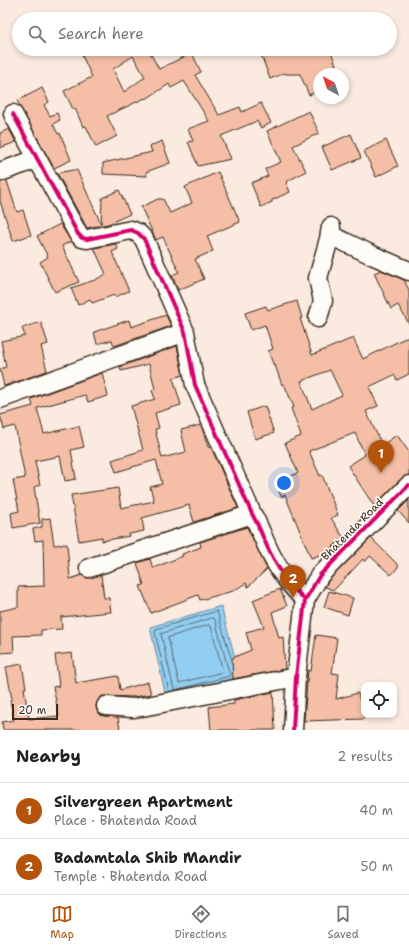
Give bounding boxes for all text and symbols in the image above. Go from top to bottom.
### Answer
search box [12,12,397,56]
icon: search [26,23,48,45]
text: Search here [58,24,144,44]
north arrow [313,68,349,104]
pin: 1 [368,440,394,473]
your location [274,473,294,493]
street label: Bhatenda Road [318,495,387,564]
pin: 2 [280,565,306,598]
map controls [361,682,397,718]
button: locate [361,682,397,718]
scale bar [12,702,58,721]
text: 20 m [18,703,46,718]
text: Nearby [16,745,81,767]
text: 2 results [337,748,393,765]
text: Silvergreen Apartment [54,792,233,812]
text: 1 [26,802,32,819]
text: 40 m [359,802,393,819]
text: Place · Bhatenda Road [54,812,197,829]
text: Badamtala Shib Mandir [54,848,241,868]
text: 2 [24,858,34,875]
text: 50 m [360,858,393,875]
text: Temple · Bhatenda Road [54,868,207,885]
tab: Map [50,903,74,942]
tab: Directions [174,903,227,942]
tab: Saved [327,903,359,942]

